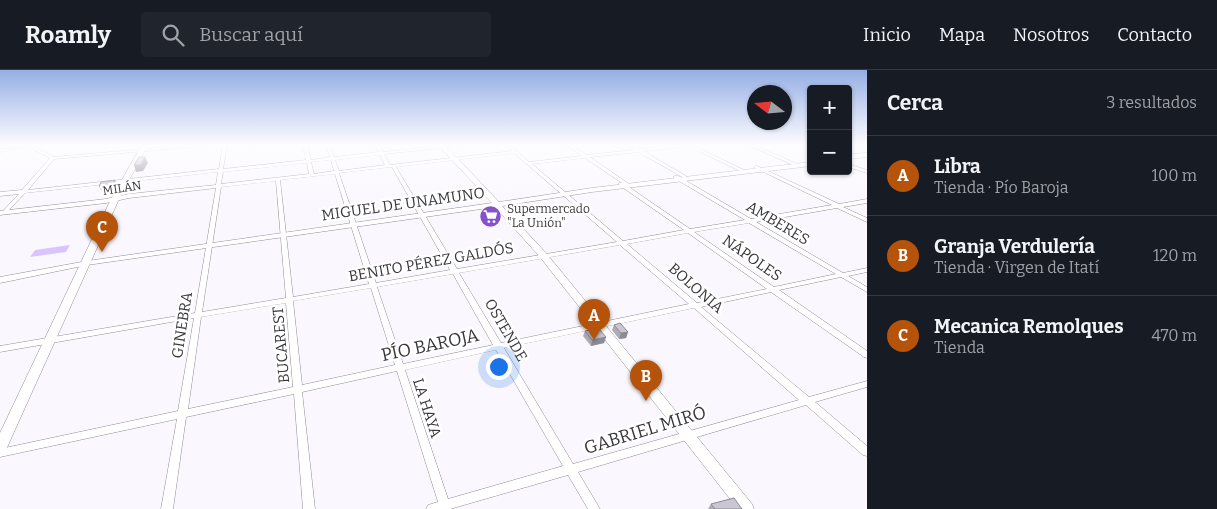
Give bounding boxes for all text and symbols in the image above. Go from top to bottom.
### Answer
search box [141,12,491,57]
text: Roamly [25,21,111,49]
icon: search [159,21,187,49]
text: Buscar aquí [199,23,303,46]
text: Inicio [863,24,911,46]
text: Mapa [939,24,985,46]
text: Nosotros [1013,24,1089,46]
text: Contacto [1117,24,1192,46]
north arrow [747,85,792,130]
map controls [807,85,852,175]
button: + [807,85,852,130]
text: Cerca [887,90,943,116]
text: 3 resultados [1106,93,1197,112]
button: − [807,130,852,175]
text: Libra [934,155,981,178]
text: A [897,166,909,185]
text: 100 m [1152,166,1197,185]
street label: MILÁN [101,177,143,198]
text: Tienda · Pío Baroja [934,178,1069,197]
street label: MIGUEL DE UNAMUNO [320,184,486,224]
street label: AMBERES [743,197,813,249]
place label: Supermercado "La Unión" [507,202,590,230]
supermarket icon: Supermercado "La Unión" [479,204,503,228]
pin: C [86,211,118,252]
street label: NÁPOLES [719,231,785,285]
text: Granja Verdulería [934,235,1095,258]
street label: BENITO PÉREZ GALDÓS [347,239,515,285]
text: B [898,246,908,265]
text: 120 m [1153,246,1197,265]
text: Tienda · Virgen de Itatí [934,258,1099,277]
street label: BOLONIA [665,259,727,317]
street label: GINEBRA [168,290,196,360]
street label: OSTENDE [481,296,531,364]
pin: A [578,299,610,340]
street label: BUCAREST [269,306,293,384]
text: Mecanica Remolques [934,315,1124,338]
street label: PÍO BAROJA [379,323,481,366]
text: C [898,326,908,345]
text: 470 m [1151,326,1197,345]
text: Tienda [934,338,985,357]
your location [486,354,512,380]
pin: B [630,360,662,401]
street label: LA HAYA [409,376,445,440]
street label: GABRIEL MIRÓ [581,401,709,459]

